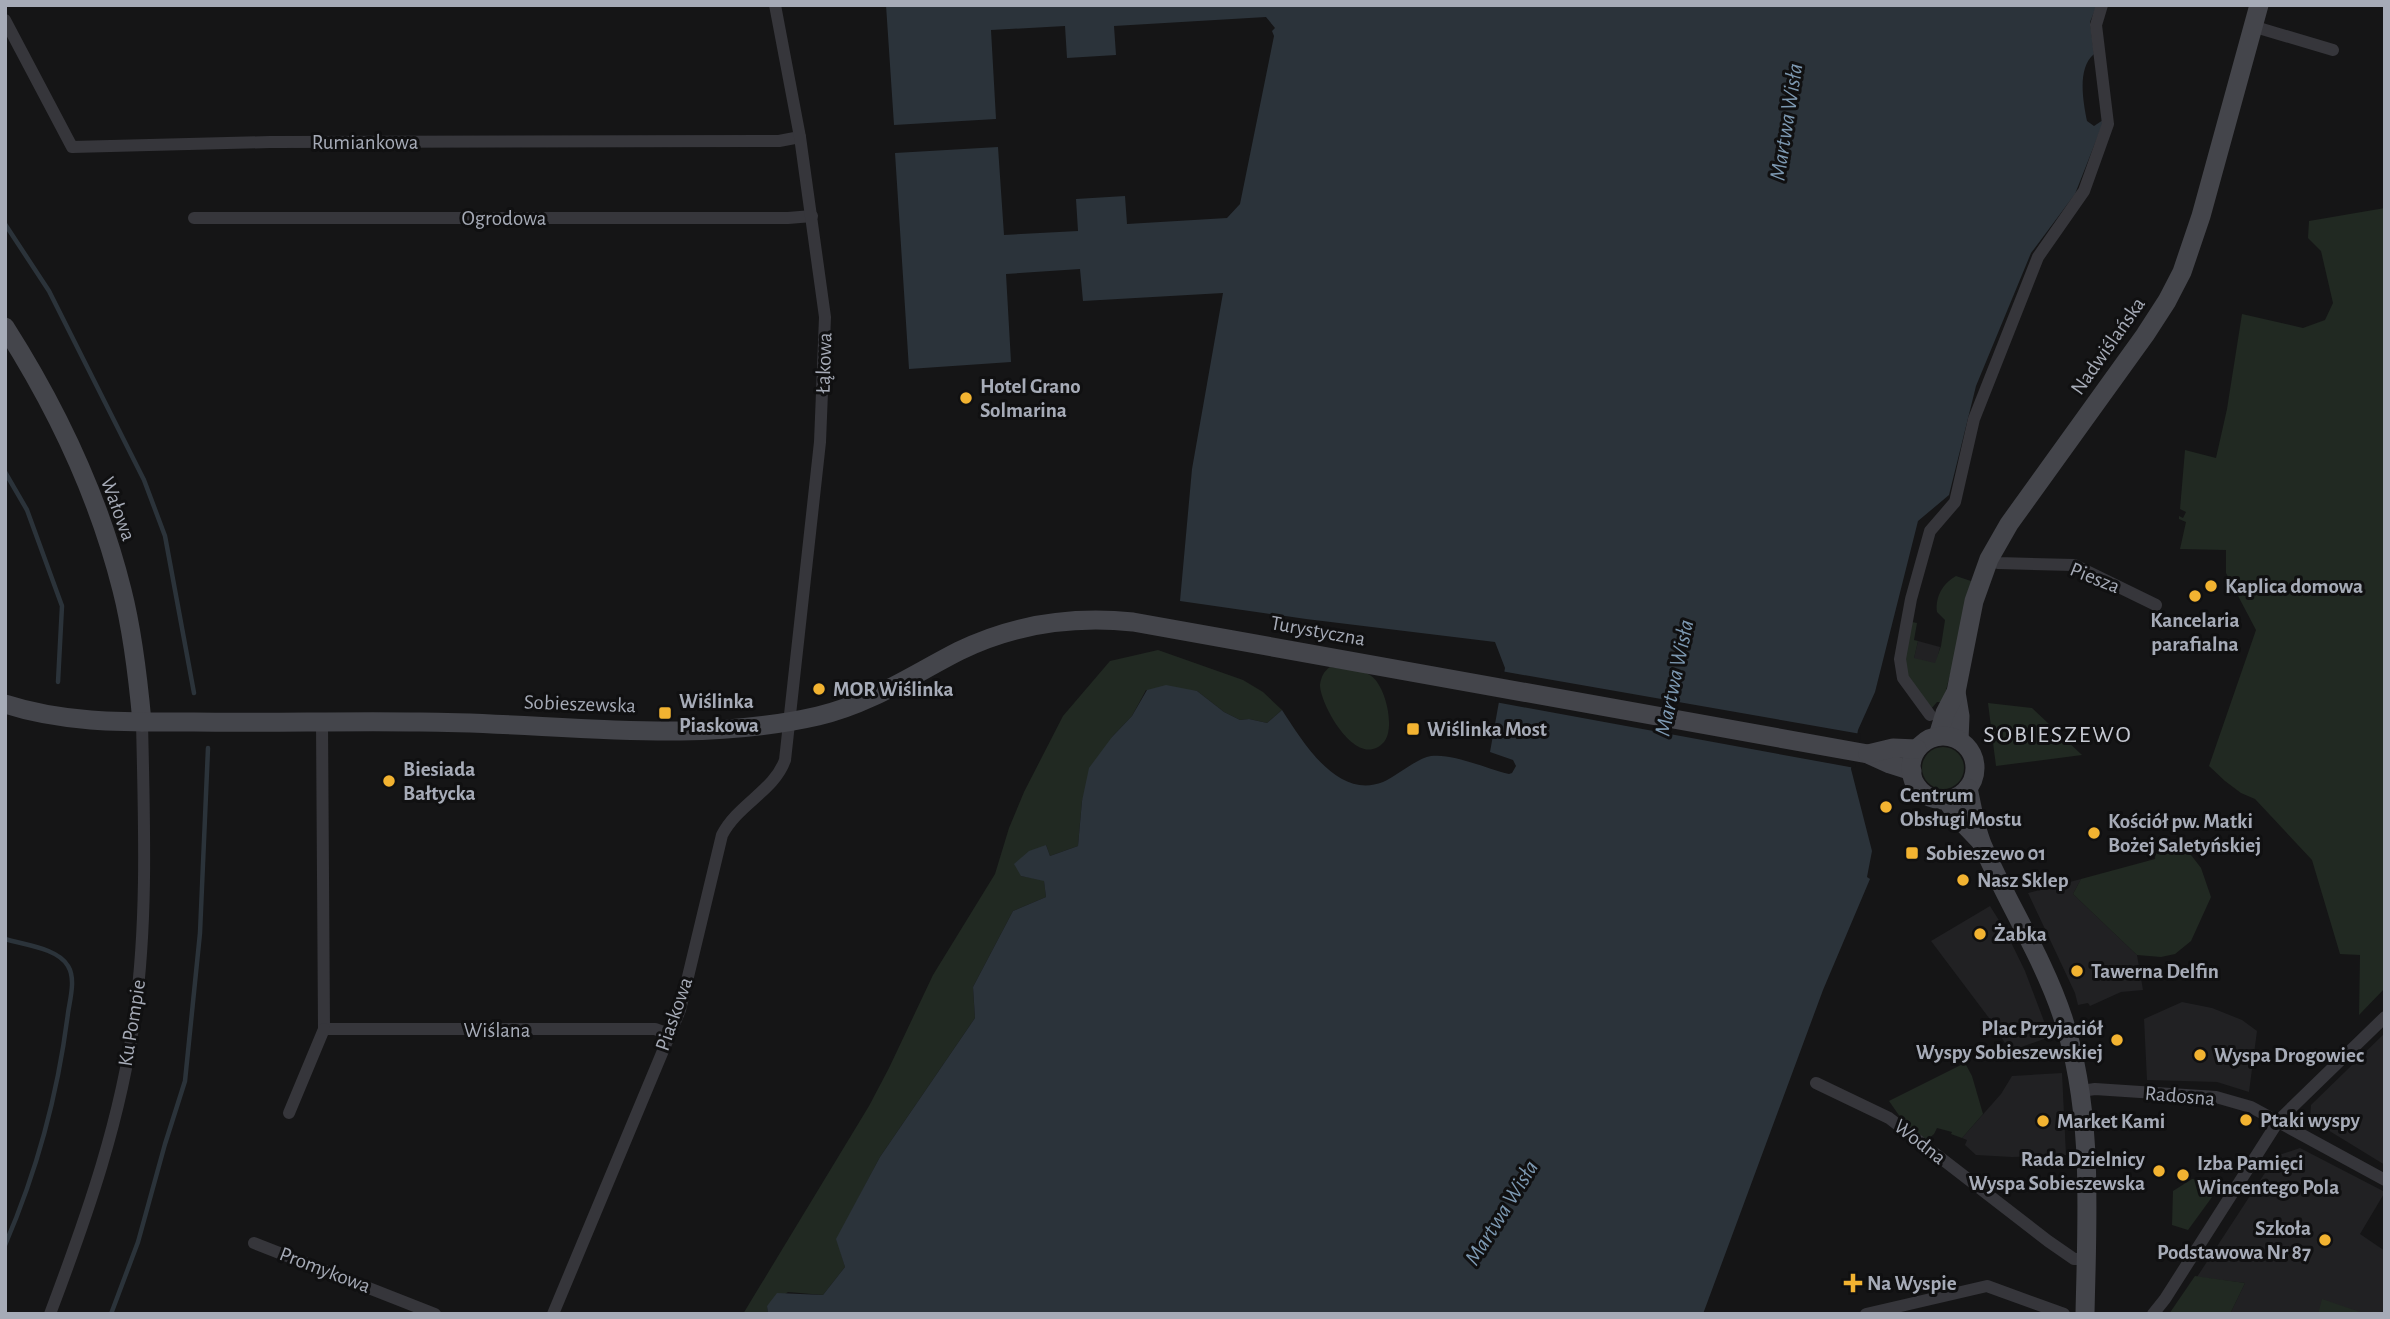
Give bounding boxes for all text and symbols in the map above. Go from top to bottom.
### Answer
water label: Martwa Wisła [1766,62,1808,182]
street label: Rumiankowa [312,132,419,153]
street label: Ogrodowa [461,208,547,229]
street label: Nadwiślańska [2067,293,2149,399]
street label: Łąkowa [812,332,836,394]
place label: Hotel Grano Solmarina [980,376,1081,421]
marker: Hotel Grano Solmarina [958,390,974,406]
street label: Wałowa [97,474,139,544]
street label: Piesza [2067,559,2123,598]
place label: Kaplica domowa [2225,576,2363,597]
marker: Kaplica domowa [2203,578,2219,594]
marker: Kancelaria parafialna [2187,588,2203,604]
place label: Kancelaria parafialna [2150,610,2240,655]
street label: Turystyczna [1269,612,1367,650]
water label: Martwa Wisła [1651,618,1699,738]
place label: MOR Wiślinka [833,679,953,700]
marker: MOR Wiślinka [811,681,827,697]
place label: Wiślinka Piaskowa [679,691,759,736]
street label: Sobieszewska [524,692,637,716]
marker: Wiślinka Piaskowa [657,705,673,721]
place label: Wiślinka Most [1427,719,1547,740]
marker: Wiślinka Most [1405,721,1421,737]
district label: SOBIESZEWO [1983,723,2133,747]
place label: Biesiada Bałtycka [403,759,476,804]
marker: Biesiada Bałtycka [381,773,397,789]
place label: Centrum Obsługi Mostu [1900,785,2022,830]
marker: Centrum Obsługi Mostu [1878,799,1894,815]
place label: Kościół pw. Matki Bożej Saletyńskiej [2108,811,2261,856]
marker: Kościół pw. Matki Bożej Saletyńskiej [2086,825,2102,841]
place label: Sobieszewo 01 [1926,843,2046,864]
marker: Sobieszewo 01 [1904,845,1920,861]
place label: Nasz Sklep [1977,870,2069,891]
marker: Nasz Sklep [1955,872,1971,888]
place label: Żabka [1994,923,2047,945]
marker: Żabka [1972,926,1988,942]
place label: Tawerna Delfin [2091,961,2219,982]
marker: Tawerna Delfin [2069,963,2085,979]
street label: Piaskowa [652,974,696,1053]
street label: Ku Pompie [115,978,149,1068]
place label: Plac Przyjaciół Wyspy Sobieszewskiej [1916,1018,2104,1063]
street label: Wiślana [464,1020,531,1041]
marker: Plac Przyjaciół Wyspy Sobieszewskiej [2109,1032,2125,1048]
place label: Wyspa Drogowiec [2214,1045,2364,1066]
marker: Wyspa Drogowiec [2192,1047,2208,1063]
street label: Radosna [2144,1082,2216,1110]
place label: Ptaki wyspy [2260,1110,2360,1131]
place label: Market Kami [2057,1111,2165,1132]
marker: Ptaki wyspy [2238,1112,2254,1128]
marker: Market Kami [2035,1113,2051,1129]
street label: Wodna [1890,1115,1950,1169]
place label: Rada Dzielnicy Wyspa Sobieszewska [1969,1149,2146,1194]
place label: Izba Pamięci Wincentego Pola [2197,1153,2339,1198]
water label: Martwa Wisła [1461,1157,1543,1269]
marker: Rada Dzielnicy Wyspa Sobieszewska [2151,1163,2167,1179]
marker: Izba Pamięci Wincentego Pola [2175,1167,2191,1183]
place label: Szkoła Podstawowa Nr 87 [2157,1218,2311,1263]
marker: Szkoła Podstawowa Nr 87 [2317,1232,2333,1248]
street label: Promykowa [277,1243,374,1297]
place label: Na Wyspie [1867,1273,1957,1294]
marker: Na Wyspie [1845,1275,1861,1291]

